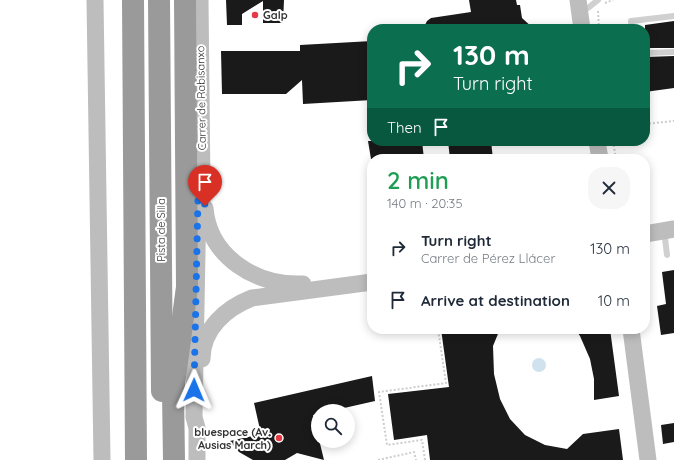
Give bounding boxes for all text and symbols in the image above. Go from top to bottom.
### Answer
place label: Galp [263,8,288,22]
marker: Galp [250,10,260,20]
text: 130 m [453,37,530,72]
icon: right [387,40,439,92]
street label: Carrer de Rabisanxo [193,45,209,150]
text: Turn right [453,72,533,95]
icon: arrive [430,116,452,138]
text: Then [387,118,422,137]
pin [188,165,222,206]
text: 2 min [387,165,449,195]
button: close [588,167,630,209]
icon: arrive [194,171,216,193]
text: 140 m · 20:35 [387,195,463,211]
street label: Pista de Silla [154,198,168,262]
text: Turn right [421,231,492,250]
icon: right [387,237,409,259]
text: 130 m [590,239,630,258]
text: Carrer de Pérez Llácer [421,250,555,266]
icon: arrive [387,289,409,311]
text: Arrive at destination [421,291,570,310]
text: 10 m [598,291,630,310]
position arrow [173,369,215,411]
map controls [311,404,355,448]
button: search [311,404,355,448]
place label: bluespace (Av. Ausias March) [194,425,271,452]
marker: bluespace (Av. Ausias March) [274,433,284,443]

